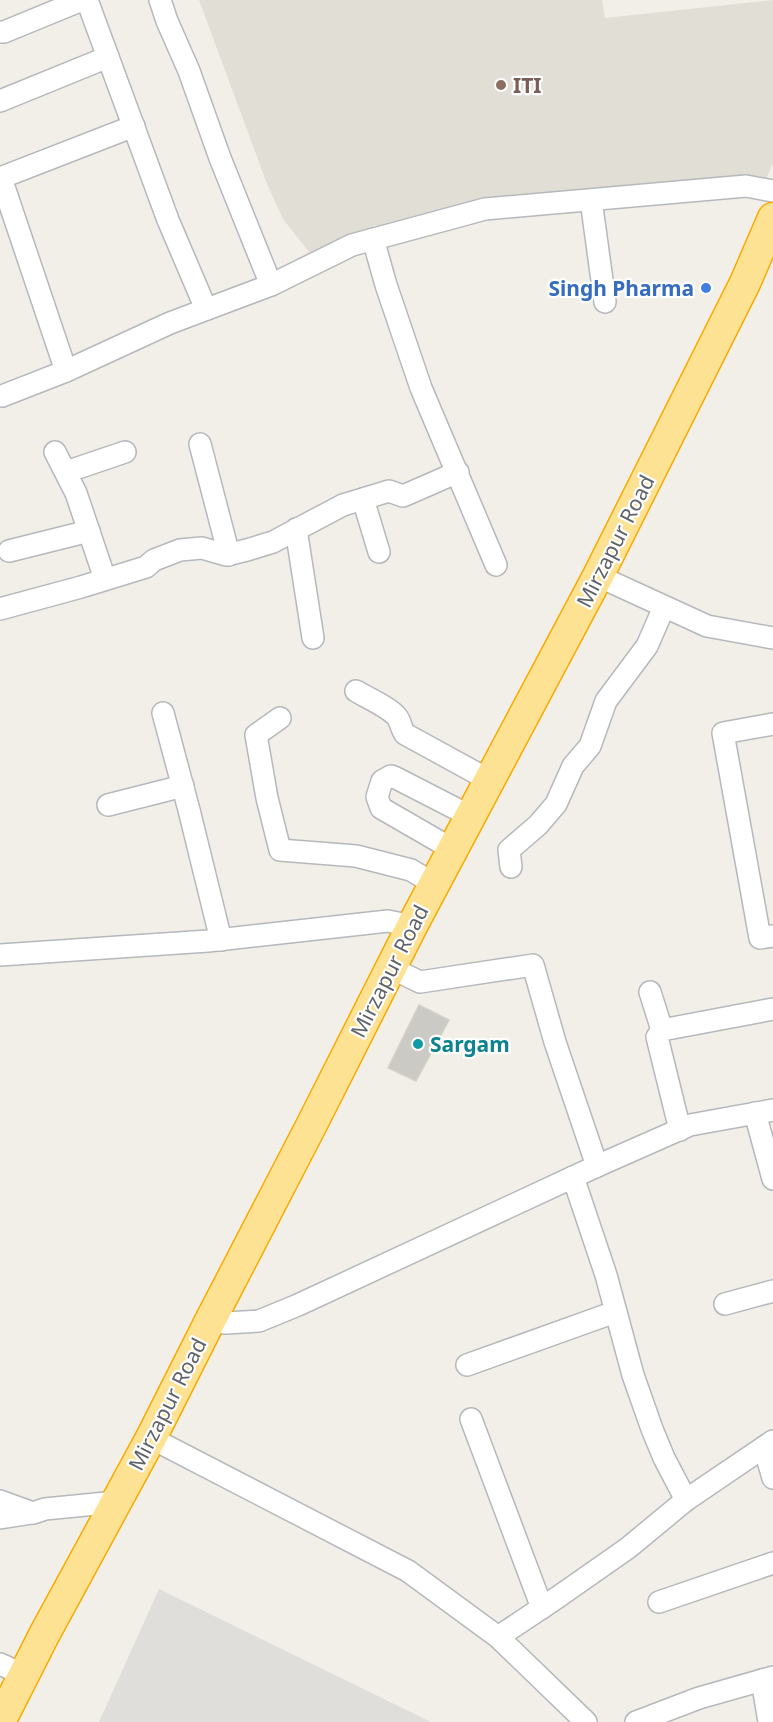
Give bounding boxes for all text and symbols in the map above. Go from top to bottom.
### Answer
place label: ITI [513,71,541,99]
marker: ITI [494,78,508,92]
place label: Singh Pharma [548,274,694,302]
marker: Singh Pharma [699,281,713,295]
street label: Mirzapur Road [570,470,660,612]
street label: Mirzapur Road [344,900,434,1042]
place label: Sargam [430,1030,510,1058]
marker: Sargam [411,1037,425,1051]
street label: Mirzapur Road [122,1333,212,1475]

